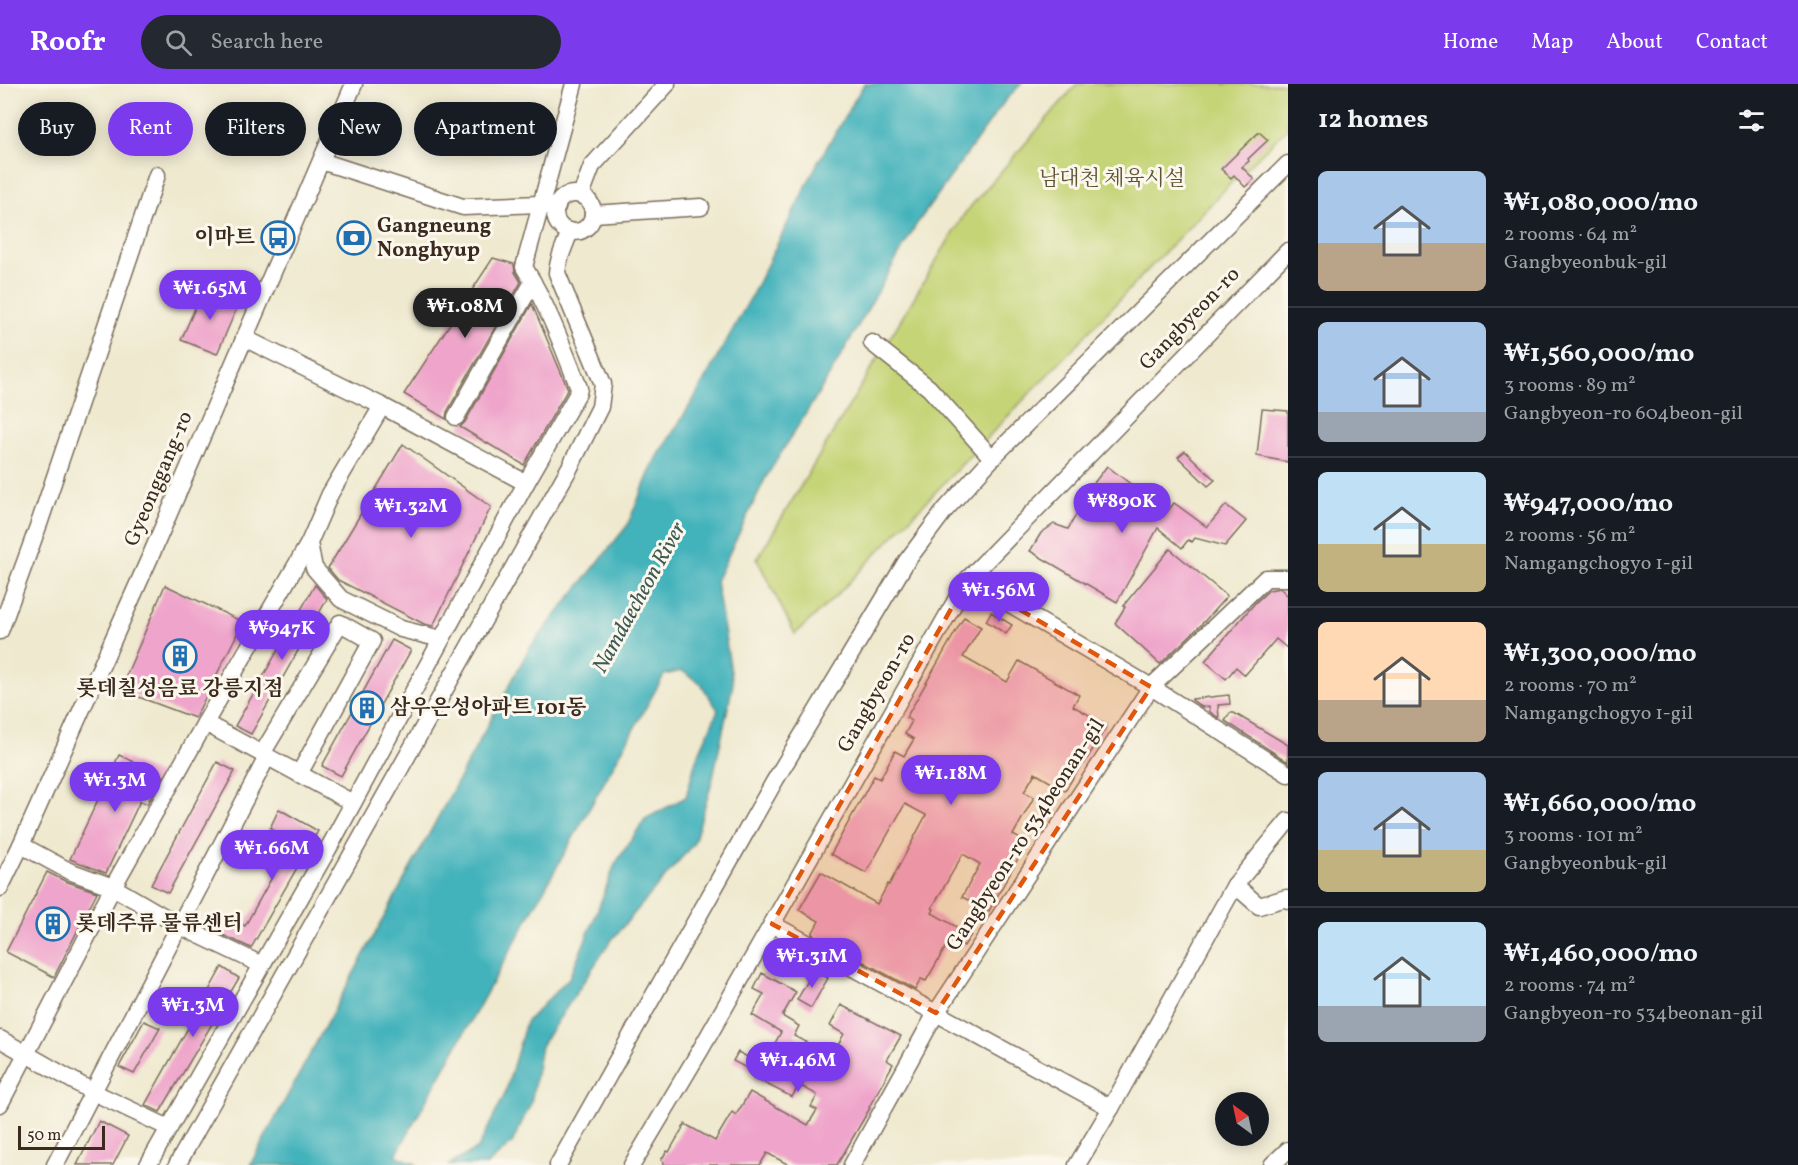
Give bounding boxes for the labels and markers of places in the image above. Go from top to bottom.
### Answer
place label: Gangneung Nonghyup [377,212,491,265]
bus stop icon: 이마트 [260,220,296,256]
bank icon: Gangneung Nonghyup [336,220,372,256]
place label: 이마트 [194,224,255,253]
pin: ₩1.65M [161,270,259,321]
pin: ₩1.08M [416,288,514,339]
pin: ₩890K [1080,483,1164,534]
pin: ₩1.32M [362,488,460,539]
pin: ₩1.56M [950,572,1048,623]
pin: ₩947K [240,610,324,661]
building icon: 롯데칠성음료 강릉지점 [162,638,198,674]
place label: 롯데칠성음료 강릉지점 [76,675,284,704]
building icon: 삼우은성아파트 101동 [349,690,385,726]
place label: 삼우은성아파트 101동 [390,694,586,723]
pin: ₩1.18M [902,755,1000,806]
pin: ₩1.3M [73,762,157,813]
pin: ₩1.66M [223,830,321,881]
building icon: 롯데주류 물류센터 [35,906,71,942]
place label: 롯데주류 물류센터 [76,910,243,939]
pin: ₩1.31M [763,938,861,989]
pin: ₩1.3M [151,987,235,1038]
pin: ₩1.46M [749,1042,847,1093]

